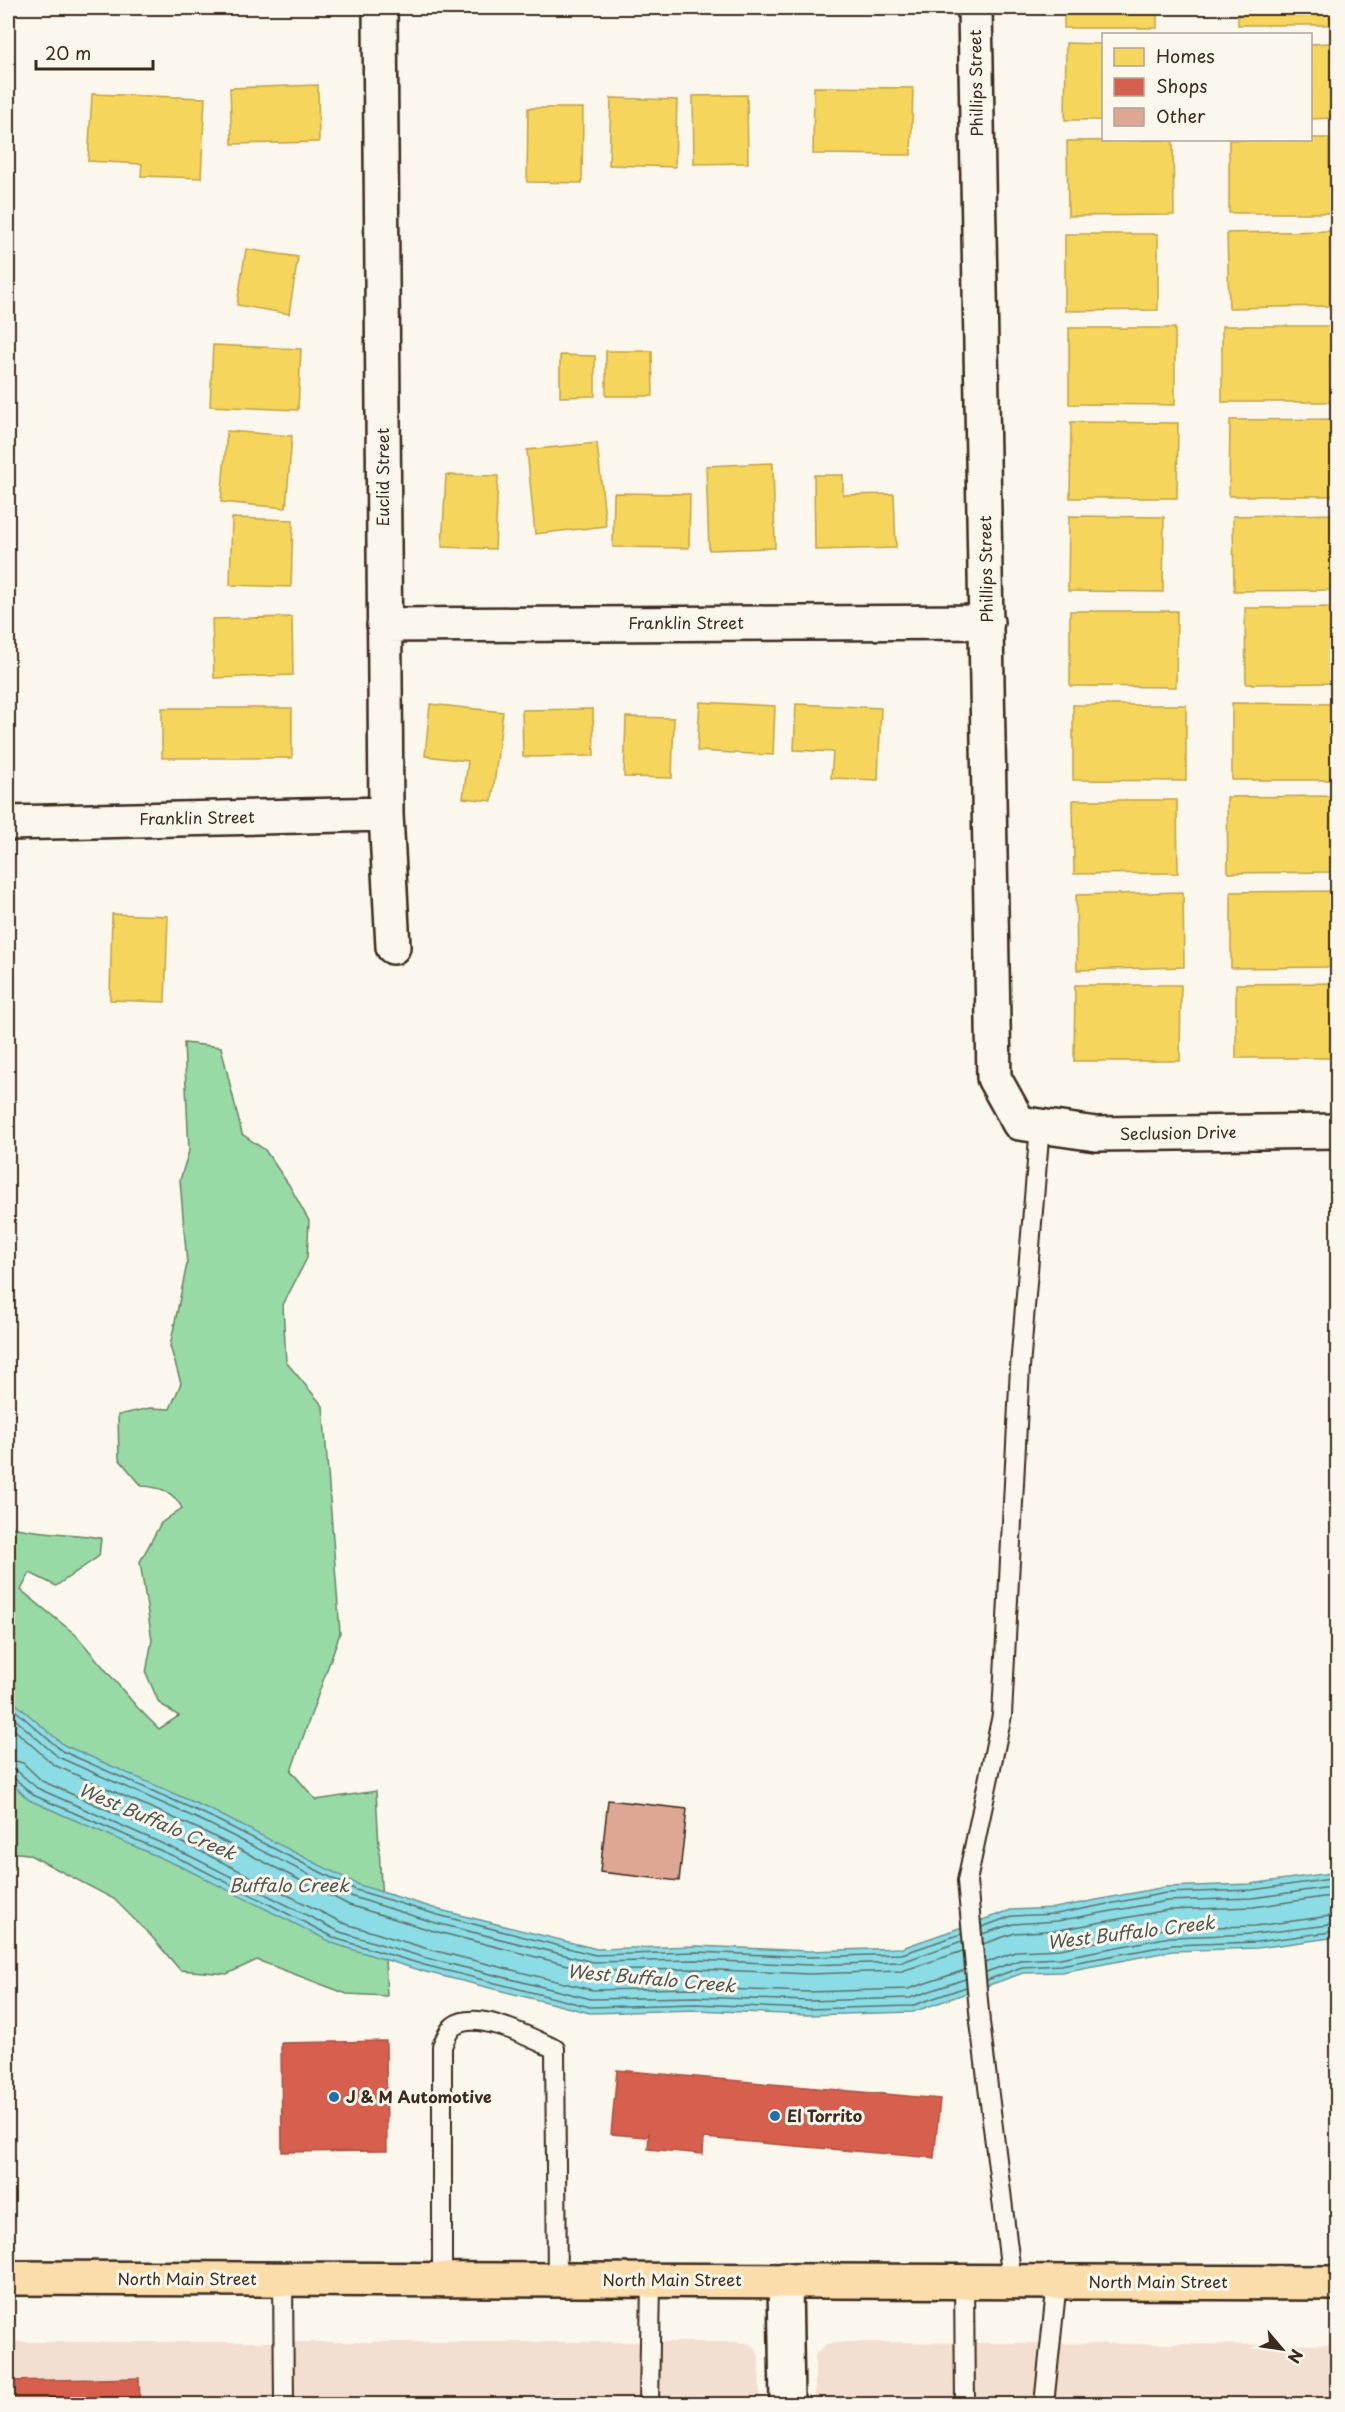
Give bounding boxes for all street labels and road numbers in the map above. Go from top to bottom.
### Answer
street label: Phillips Street [962,29,988,137]
street label: Euclid Street [370,427,394,526]
street label: Phillips Street [972,515,998,623]
street label: Franklin Street [628,610,744,634]
street label: Franklin Street [139,804,255,830]
street label: Seclusion Drive [1119,1119,1237,1145]
street label: North Main Street [118,2266,256,2290]
street label: North Main Street [603,2267,741,2291]
street label: North Main Street [1089,2269,1227,2293]

